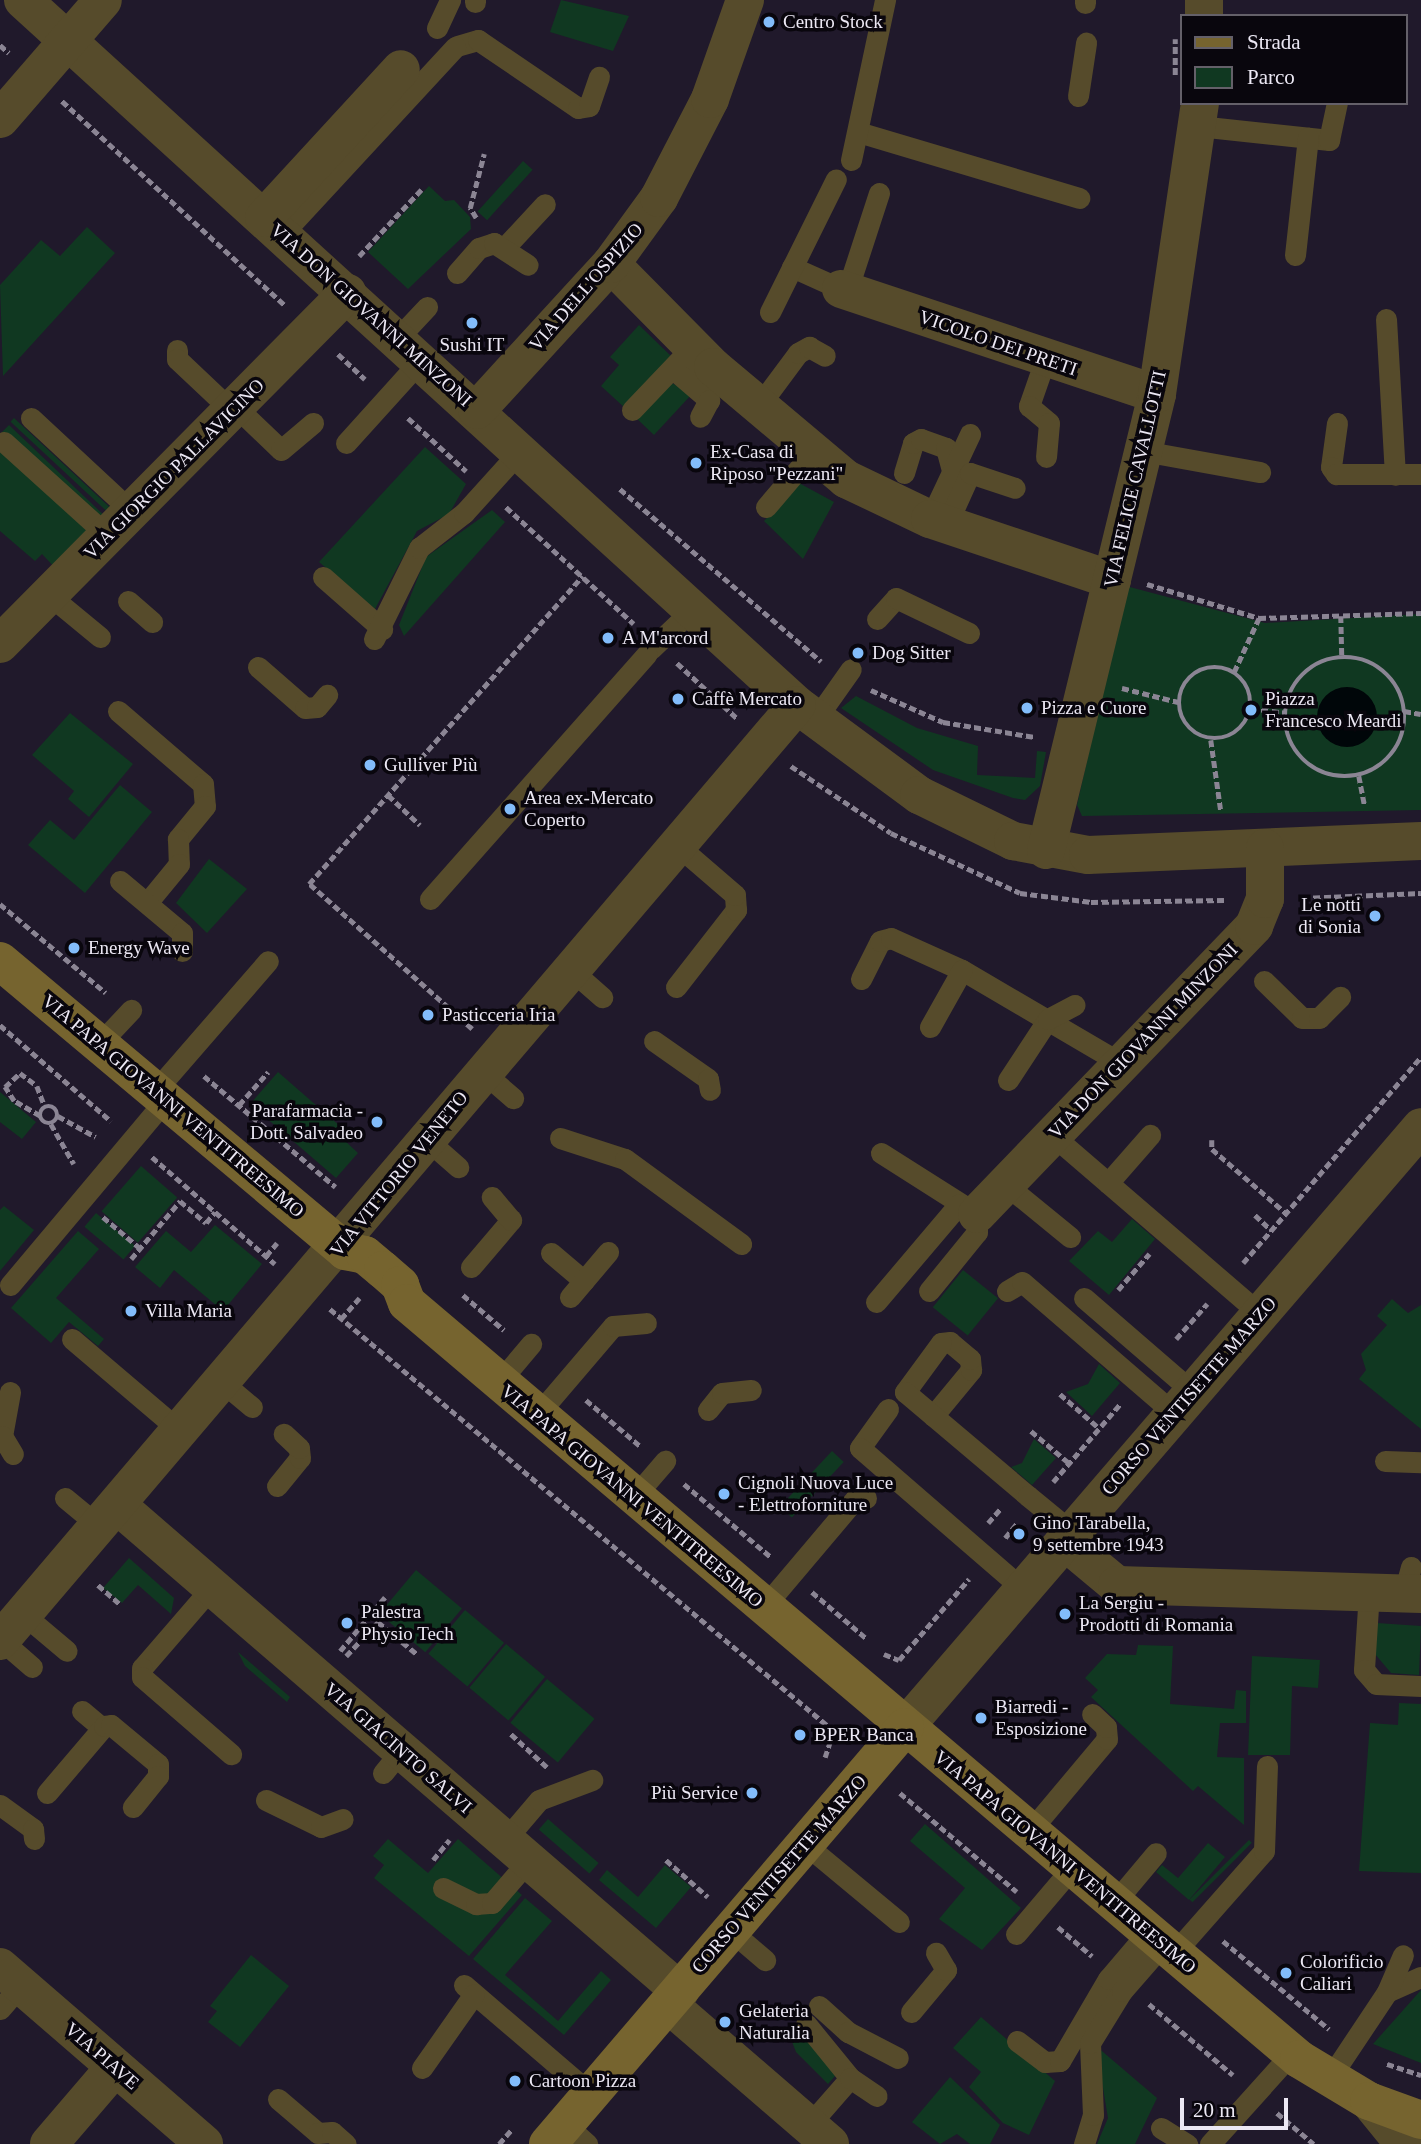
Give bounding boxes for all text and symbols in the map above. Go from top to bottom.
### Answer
place label: Centro Stock [783,11,883,33]
marker: Centro Stock [761,14,777,30]
legend [1180,14,1407,105]
text: Strada [1247,30,1301,54]
text: Parco [1247,65,1295,89]
street label: VIA DON GIOVANNI MINZONI [265,218,477,412]
street label: VIA DELL'OSPIZIO [524,218,648,356]
street label: VICOLO DEI PRETI [916,305,1080,381]
marker: Sushi IT [464,315,480,331]
place label: Sushi IT [440,334,504,356]
street label: VIA FELICE CAVALLOTTI [1099,368,1171,590]
street label: VIA GIORGIO PALLAVICINO [79,374,269,564]
place label: Ex-Casa di Riposo "Pezzani" [710,441,843,485]
marker: Ex-Casa di Riposo "Pezzani" [688,455,704,471]
place label: A M'arcord [622,627,709,649]
marker: A M'arcord [600,630,616,646]
place label: Dog Sitter [872,642,951,664]
marker: Dog Sitter [850,645,866,661]
place label: Caffè Mercato [692,688,802,710]
place label: Piazza Francesco Meardi [1265,688,1402,732]
marker: Caffè Mercato [670,691,686,707]
place label: Pizza e Cuore [1041,697,1147,719]
marker: Pizza e Cuore [1019,700,1035,716]
marker: Piazza Francesco Meardi [1243,702,1259,718]
place label: Gulliver Più [384,754,477,776]
marker: Gulliver Più [362,757,378,773]
place label: Area ex-Mercato Coperto [524,787,653,831]
marker: Area ex-Mercato Coperto [502,801,518,817]
place label: Le notti di Sonia [1298,894,1361,938]
marker: Le notti di Sonia [1367,908,1383,924]
place label: Energy Wave [88,937,190,959]
street label: VIA DON GIOVANNI MINZONI [1043,938,1243,1144]
marker: Energy Wave [66,940,82,956]
street label: VIA PAPA GIOVANNI VENTITREESIMO [36,989,310,1223]
place label: Pasticceria Iria [442,1004,555,1026]
marker: Pasticceria Iria [420,1007,436,1023]
street label: VIA VITTORIO VENETO [325,1086,473,1262]
place label: Parafarmacia - Dott. Salvadeo [250,1100,363,1144]
marker: Parafarmacia - Dott. Salvadeo [369,1114,385,1130]
street label: CORSO VENTISETTE MARZO [1097,1292,1281,1500]
place label: Villa Maria [145,1300,232,1322]
marker: Villa Maria [123,1303,139,1319]
street label: VIA PAPA GIOVANNI VENTITREESIMO [495,1379,769,1613]
place label: Cignoli Nuova Luce - Elettroforniture [738,1472,893,1516]
marker: Cignoli Nuova Luce - Elettroforniture [716,1486,732,1502]
place label: Gino Tarabella, 9 settembre 1943 [1033,1512,1164,1556]
marker: Gino Tarabella, 9 settembre 1943 [1011,1526,1027,1542]
place label: La Sergiu - Prodotti di Romania [1079,1592,1233,1636]
place label: Palestra Physio Tech [361,1601,454,1645]
marker: La Sergiu - Prodotti di Romania [1057,1606,1073,1622]
marker: Palestra Physio Tech [339,1615,355,1631]
street label: VIA GIACINTO SALVI [319,1677,477,1819]
place label: Biarredi - Esposizione [995,1696,1087,1740]
marker: Biarredi - Esposizione [973,1710,989,1726]
place label: BPER Banca [814,1724,914,1746]
marker: BPER Banca [792,1727,808,1743]
street label: VIA PAPA GIOVANNI VENTITREESIMO [928,1745,1202,1979]
street label: CORSO VENTISETTE MARZO [687,1770,871,1978]
place label: Più Service [651,1782,738,1804]
marker: Più Service [744,1785,760,1801]
place label: Colorificio Caliari [1300,1951,1383,1995]
marker: Colorificio Caliari [1278,1965,1294,1981]
place label: Gelateria Naturalia [739,2000,810,2044]
marker: Gelateria Naturalia [717,2014,733,2030]
street label: VIA PIAVE [60,2017,144,2095]
place label: Cartoon Pizza [529,2070,636,2092]
marker: Cartoon Pizza [507,2073,523,2089]
scale bar [1183,2084,1292,2128]
text: 20 m [1193,2098,1236,2122]

